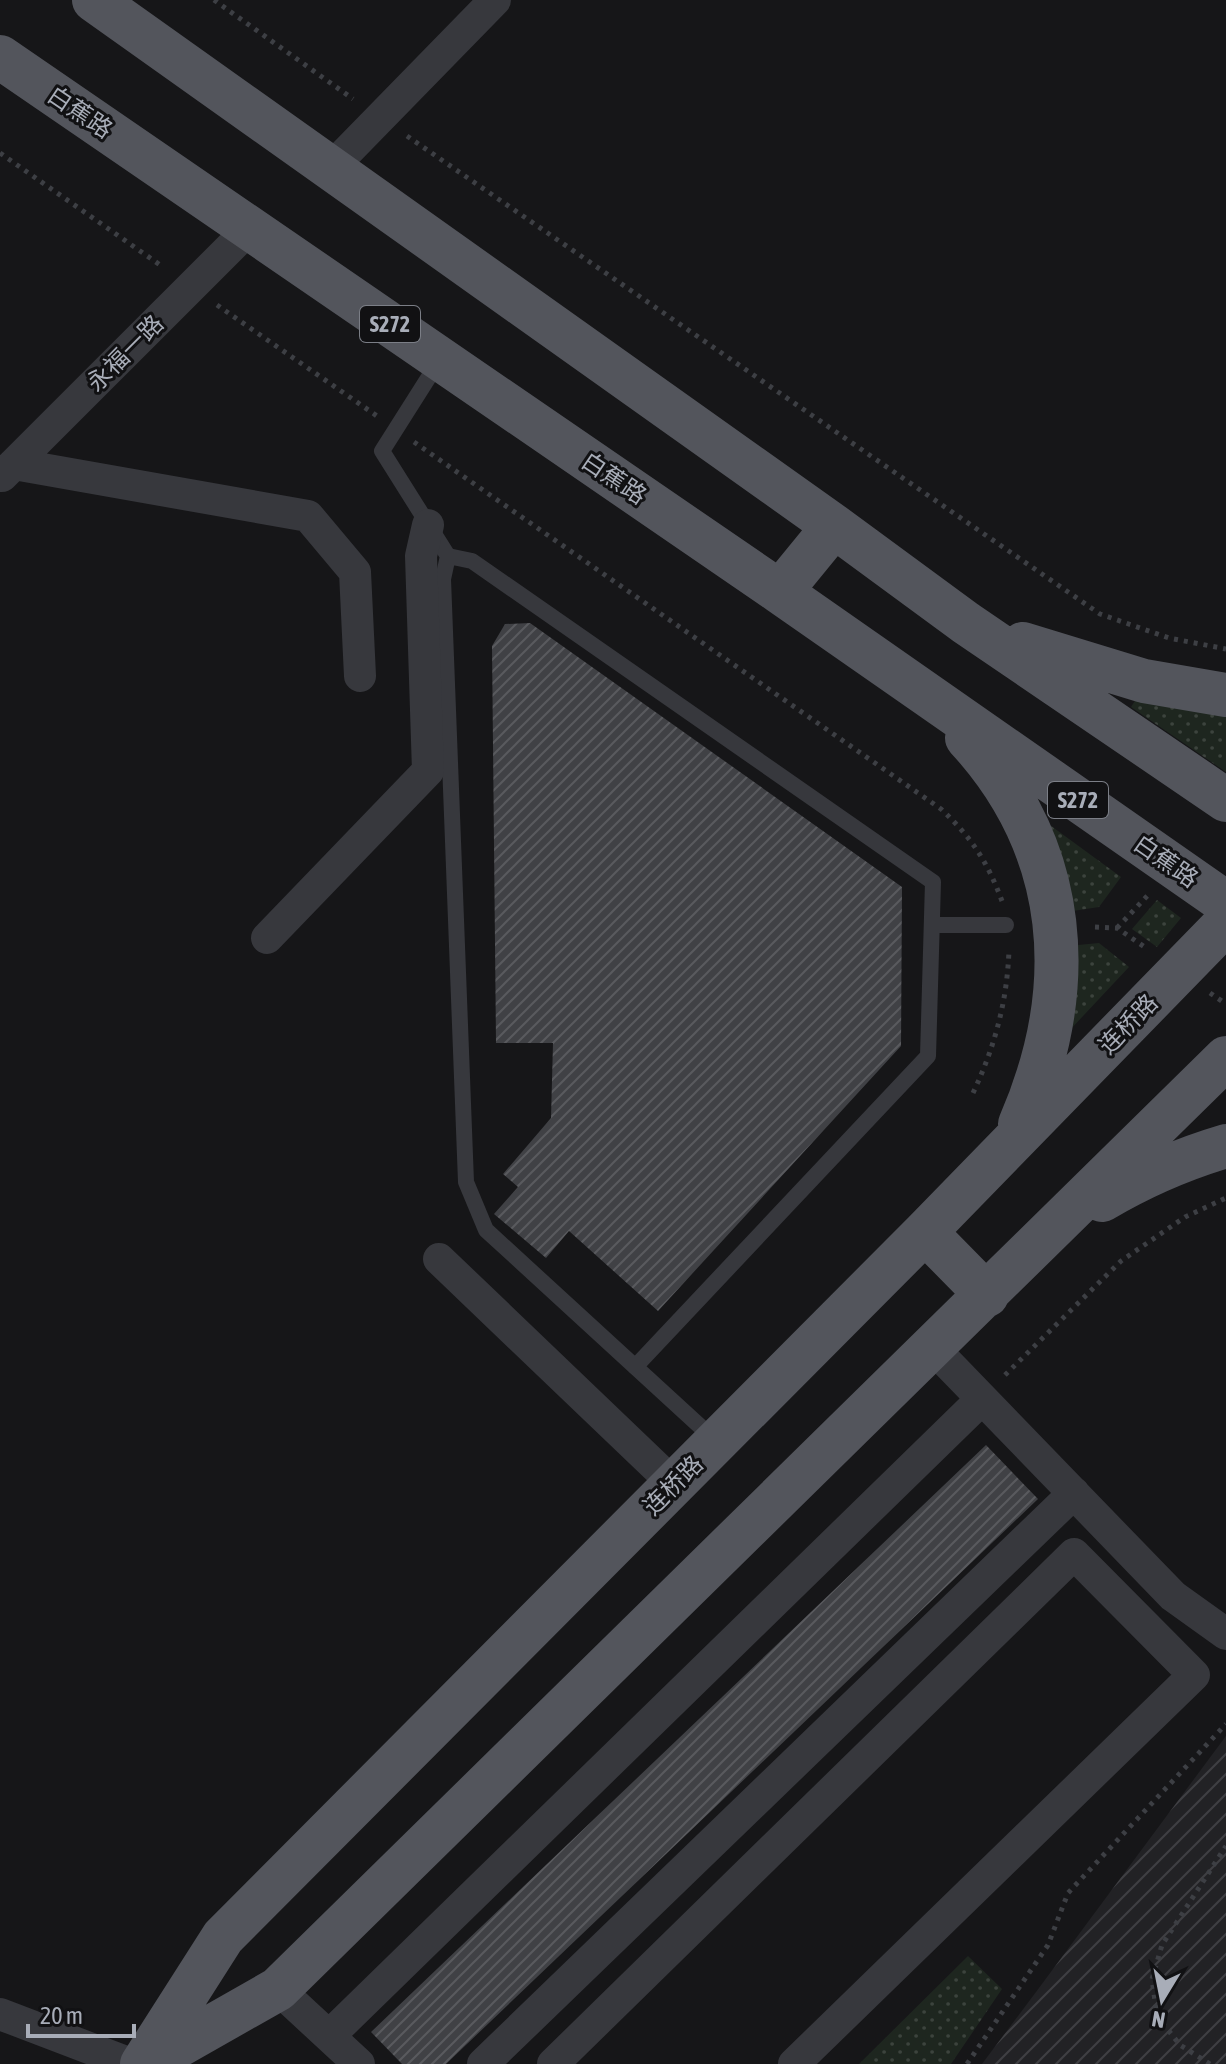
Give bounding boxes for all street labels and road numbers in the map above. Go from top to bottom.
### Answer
street label: 白蕉路 [43,81,117,143]
road number: S272 [360,306,420,342]
street label: 永福一路 [82,310,168,396]
street label: 白蕉路 [577,447,651,509]
road number: S272 [1048,782,1108,818]
street label: 白蕉路 [1129,829,1203,893]
street label: 连桥路 [1093,989,1163,1059]
street label: 连桥路 [638,1450,708,1520]

